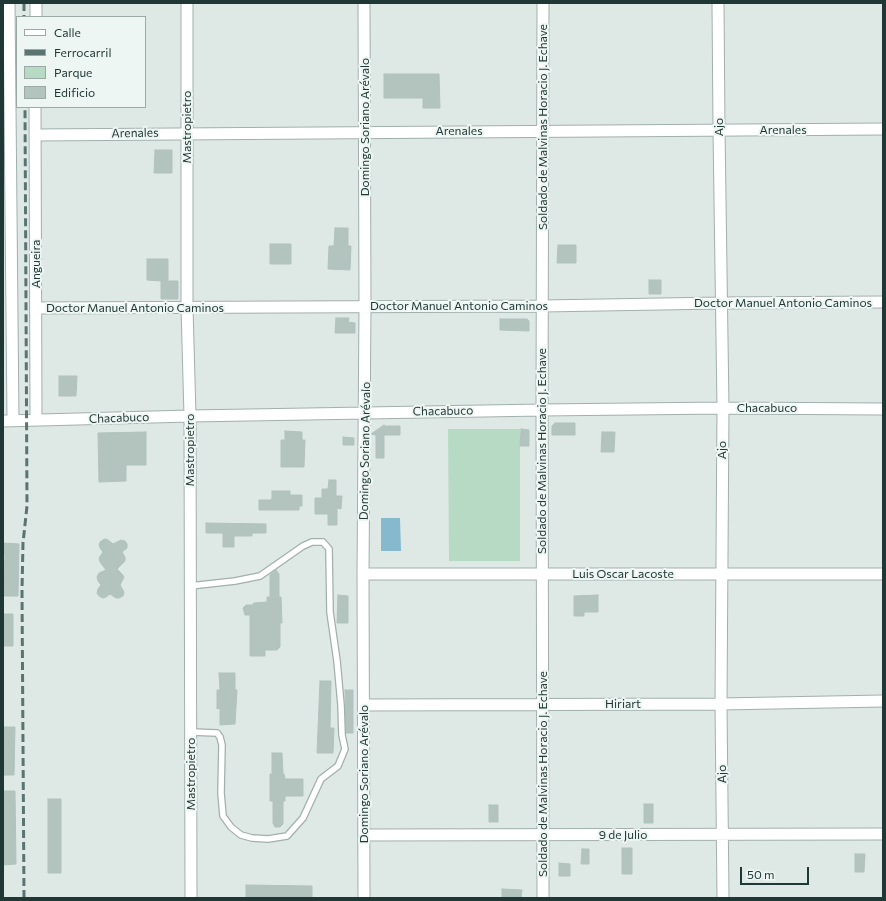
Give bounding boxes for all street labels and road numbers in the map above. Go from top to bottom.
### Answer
street label: Soldado de Malvinas Horacio J. Echave [536,24,550,230]
street label: Domingo Soriano Arévalo [358,58,372,196]
street label: Mastropietro [180,91,194,163]
street label: Ajo [712,118,726,136]
street label: Arenales [759,123,807,137]
street label: Arenales [435,124,483,138]
street label: Arenales [111,125,159,141]
street label: Angueira [29,240,43,288]
street label: Doctor Manuel Antonio Caminos [694,296,872,310]
street label: Doctor Manuel Antonio Caminos [370,299,548,313]
street label: Doctor Manuel Antonio Caminos [46,301,224,315]
street label: Soldado de Malvinas Horacio J. Echave [535,348,549,554]
street label: Domingo Soriano Arévalo [357,382,373,520]
street label: Chacabuco [737,401,797,415]
street label: Chacabuco [413,403,473,419]
street label: Chacabuco [89,410,149,426]
street label: Mastropietro [183,414,197,486]
street label: Ajo [715,441,729,459]
street label: Luis Oscar Lacoste [572,567,674,581]
street label: Soldado de Malvinas Horacio J. Echave [536,671,550,877]
street label: Hiriart [605,697,641,711]
street label: Domingo Soriano Arévalo [357,705,371,843]
street label: Mastropietro [184,738,198,810]
street label: Ajo [715,765,729,783]
street label: 9 de Julio [599,828,647,842]

